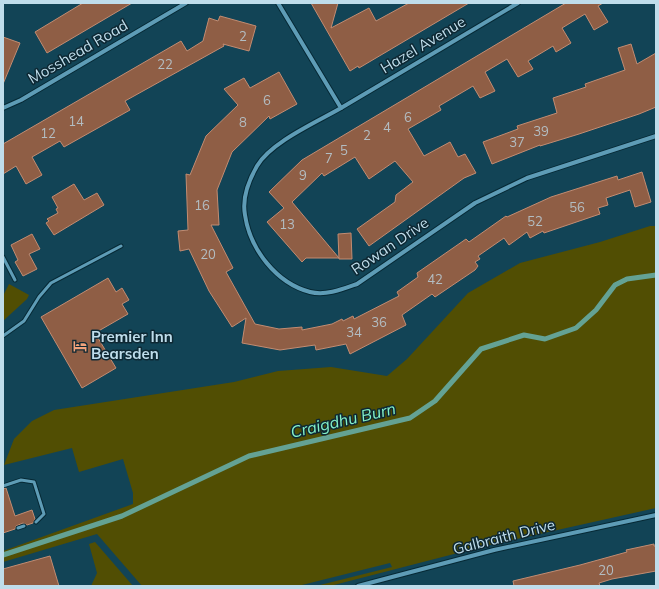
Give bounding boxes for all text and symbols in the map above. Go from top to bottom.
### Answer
street label: Hazel Avenue [377,12,469,77]
street label: Mosshead Road [25,15,131,88]
house number: 2 [239,28,247,44]
house number: 22 [157,56,173,72]
house number: 6 [263,92,271,108]
house number: 6 [404,109,412,125]
house number: 14 [68,113,84,129]
house number: 8 [239,114,247,130]
house number: 4 [383,119,391,135]
house number: 39 [533,123,549,139]
house number: 12 [40,125,56,141]
house number: 2 [363,127,371,143]
house number: 37 [509,134,525,150]
house number: 5 [340,142,348,158]
house number: 7 [325,150,333,166]
house number: 9 [299,167,307,183]
house number: 16 [194,197,210,213]
house number: 56 [569,199,585,215]
street label: Rowan Drive [347,213,432,278]
house number: 52 [527,213,543,229]
house number: 13 [279,216,295,232]
house number: 20 [200,246,216,262]
house number: 42 [427,271,443,287]
house number: 36 [371,314,387,330]
house number: 34 [346,324,362,340]
place label: Premier Inn Bearsden [91,327,173,363]
hotel icon: Premier Inn Bearsden [72,338,88,354]
water label: Craigdhu Burn [288,398,398,442]
street label: Galbraith Drive [451,515,557,558]
house number: 20 [598,562,614,578]

